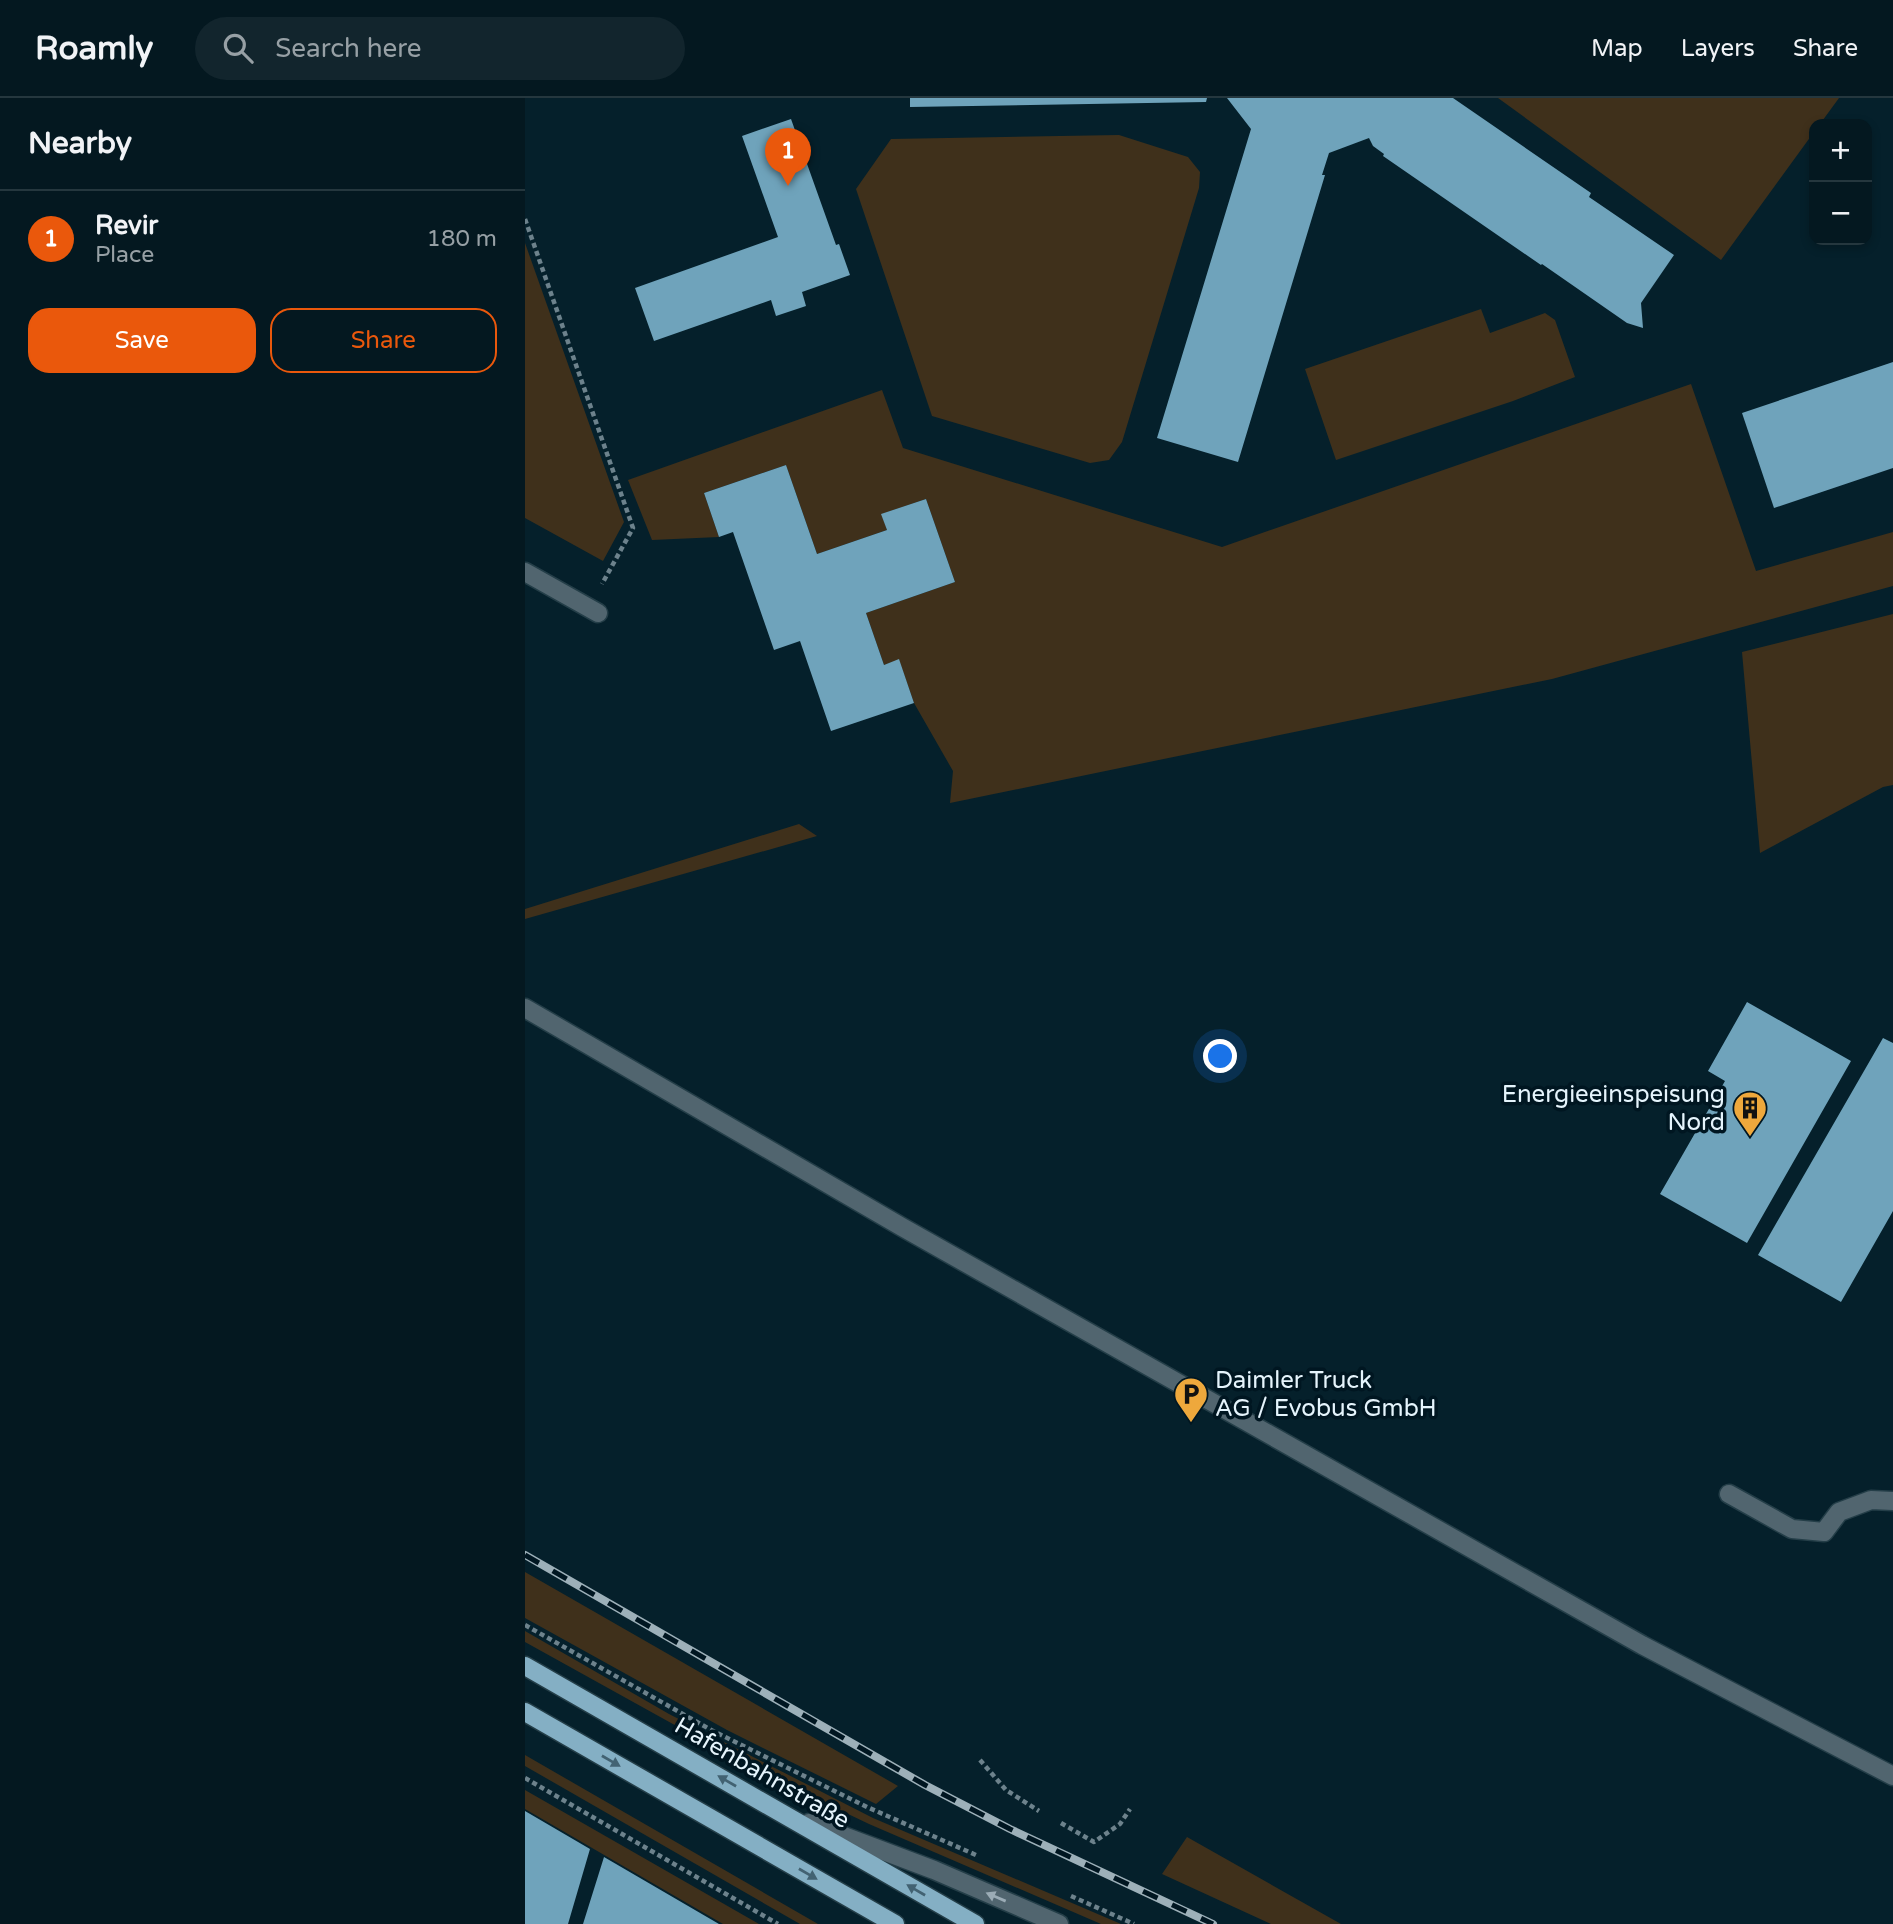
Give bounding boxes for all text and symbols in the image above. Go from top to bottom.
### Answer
search box [195,17,685,80]
text: Roamly [35,29,153,68]
icon: search [219,29,257,67]
text: Search here [275,33,422,64]
text: Map [1591,34,1643,63]
text: Layers [1681,34,1755,63]
text: Share [1793,34,1858,63]
map controls [1809,119,1872,245]
button: + [1809,119,1872,182]
text: Nearby [28,125,132,162]
pin: 1 [765,128,811,186]
button: − [1809,182,1872,245]
text: Revir [95,210,158,241]
text: 1 [44,225,58,253]
text: 180 m [427,225,497,253]
text: Place [95,241,154,269]
button: Save [28,308,256,373]
button: Share [270,308,497,373]
your location [1203,1039,1237,1073]
place label: Energieeinspeisung Nord [1502,1080,1725,1137]
building icon: Energieeinspeisung Nord [1731,1089,1769,1138]
place label: Daimler Truck AG / Evobus GmbH [1215,1366,1437,1423]
parking icon: Daimler Truck AG / Evobus GmbH [1172,1375,1210,1424]
street label: Hafenbahnstraße [669,1711,855,1835]
one-way arrow [601,1755,621,1767]
one-way arrow [718,1775,737,1787]
one-way arrow [799,1868,818,1881]
one-way arrow [906,1883,925,1896]
one-way arrow [986,1891,1007,1902]

